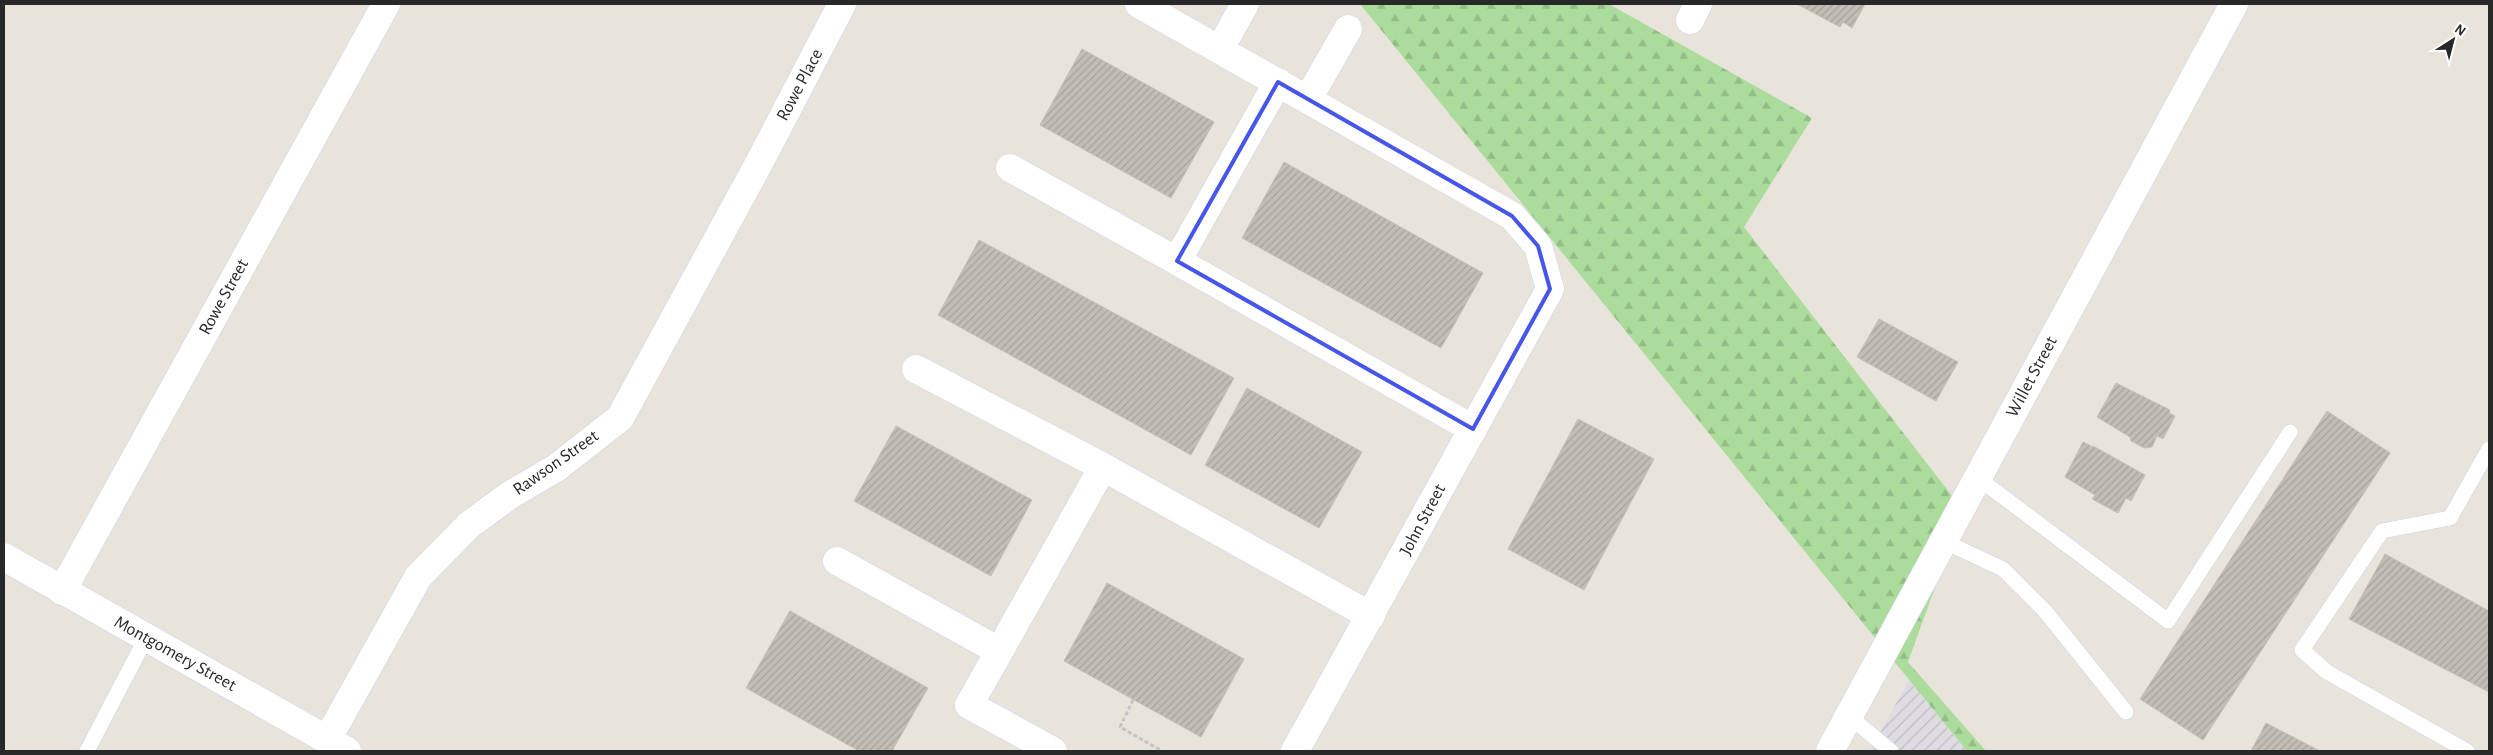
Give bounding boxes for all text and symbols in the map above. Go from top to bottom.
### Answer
north arrow [2428,15,2478,65]
text: N [2452,22,2468,39]
street label: Rowe Place [774,46,826,124]
street label: Rowe Street [196,256,252,338]
street label: Willet Street [2003,333,2061,420]
street label: Rawson Street [510,427,602,499]
street label: John Street [1397,481,1449,559]
street label: Montgomery Street [111,613,239,695]

